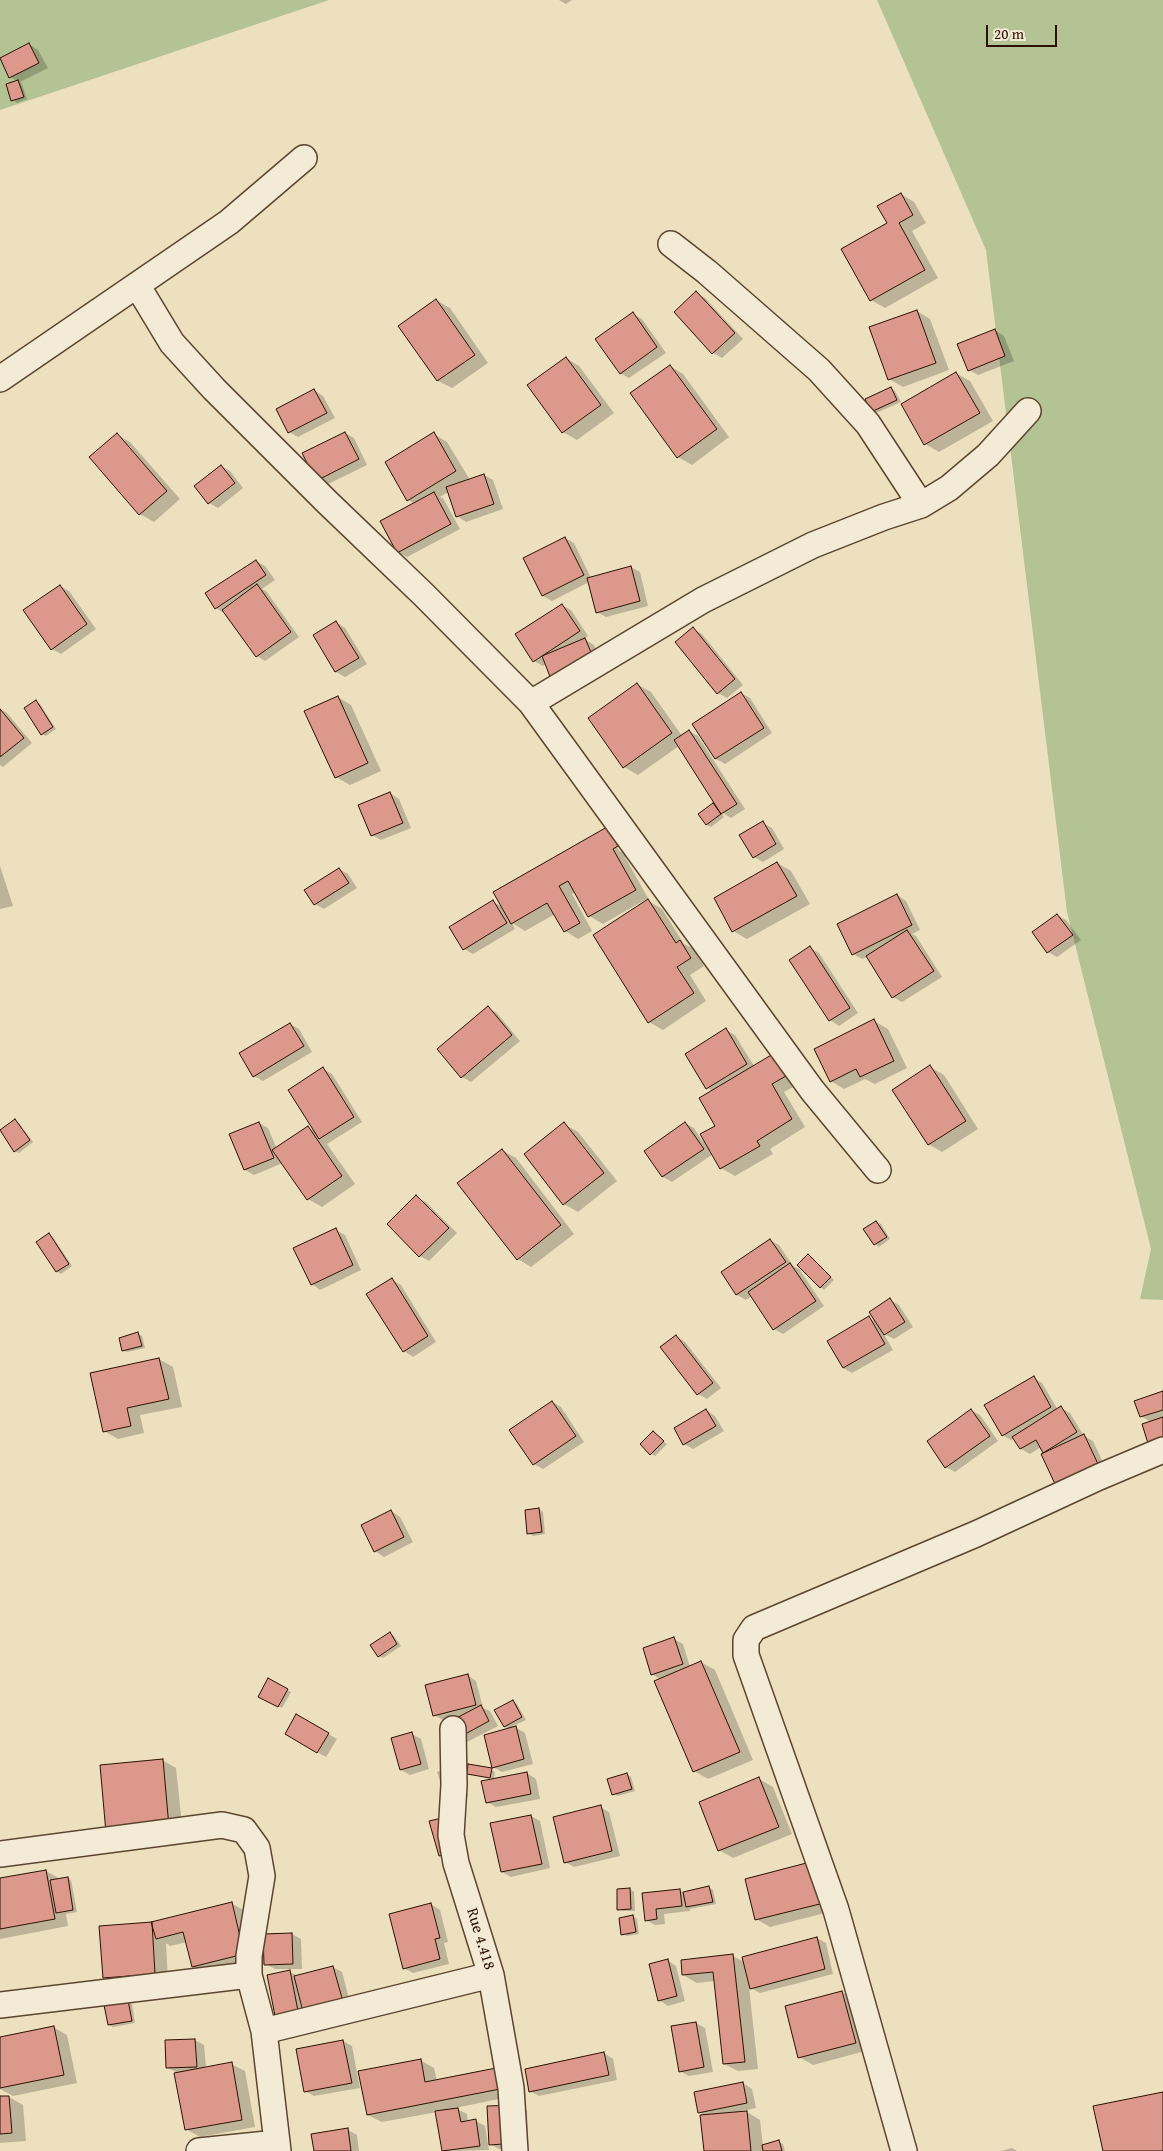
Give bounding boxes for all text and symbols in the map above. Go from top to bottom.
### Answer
scale bar [988,15,1059,47]
text: 20 m [994,23,1024,44]
street label: Rue 4.418 [462,1906,498,1972]

